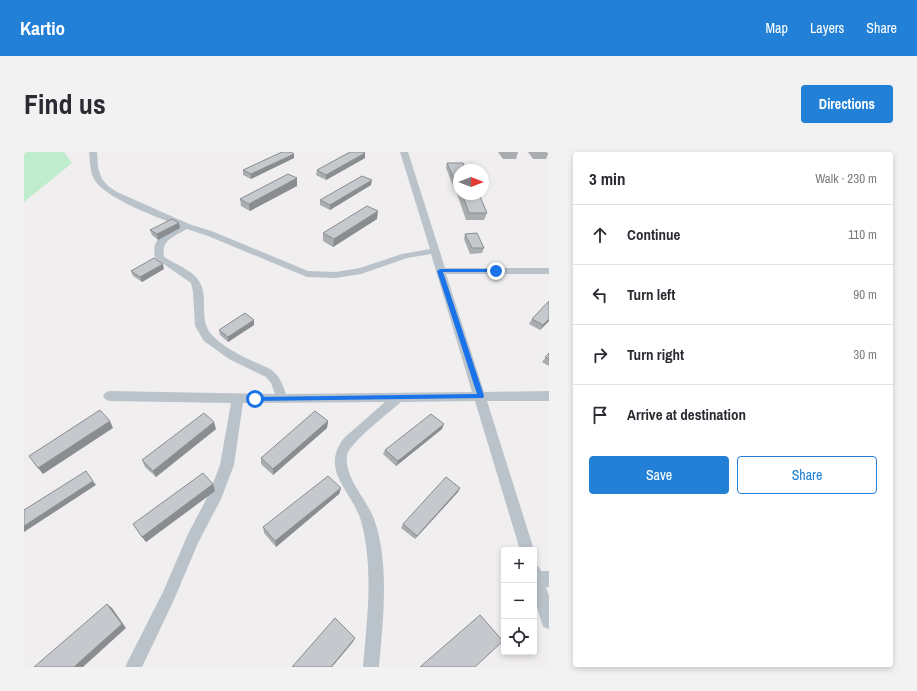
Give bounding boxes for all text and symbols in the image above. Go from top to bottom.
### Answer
text: Kartio [20,15,65,41]
text: Map [766,19,788,37]
text: Layers [810,19,844,37]
text: Share [866,19,897,37]
text: Find us [24,85,106,123]
button: Directions [801,85,893,123]
north arrow [453,164,489,200]
text: 3 min [589,167,625,190]
text: Walk · 230 m [815,170,877,187]
icon: ahead [589,224,611,246]
text: Continue [627,224,680,245]
text: 110 m [848,226,877,243]
route end [487,262,505,280]
icon: left [589,284,611,306]
text: Turn left [627,284,675,305]
text: 90 m [853,286,877,303]
icon: right [589,344,611,366]
text: Turn right [627,344,684,365]
text: 30 m [853,346,877,363]
route start [246,390,264,408]
icon: arrive [589,404,611,426]
text: Arrive at destination [627,404,746,425]
button: Save [589,456,729,494]
button: Share [737,456,877,494]
map controls [501,547,537,655]
button: + [501,547,537,583]
button: − [501,583,537,619]
button: locate [501,619,537,655]

